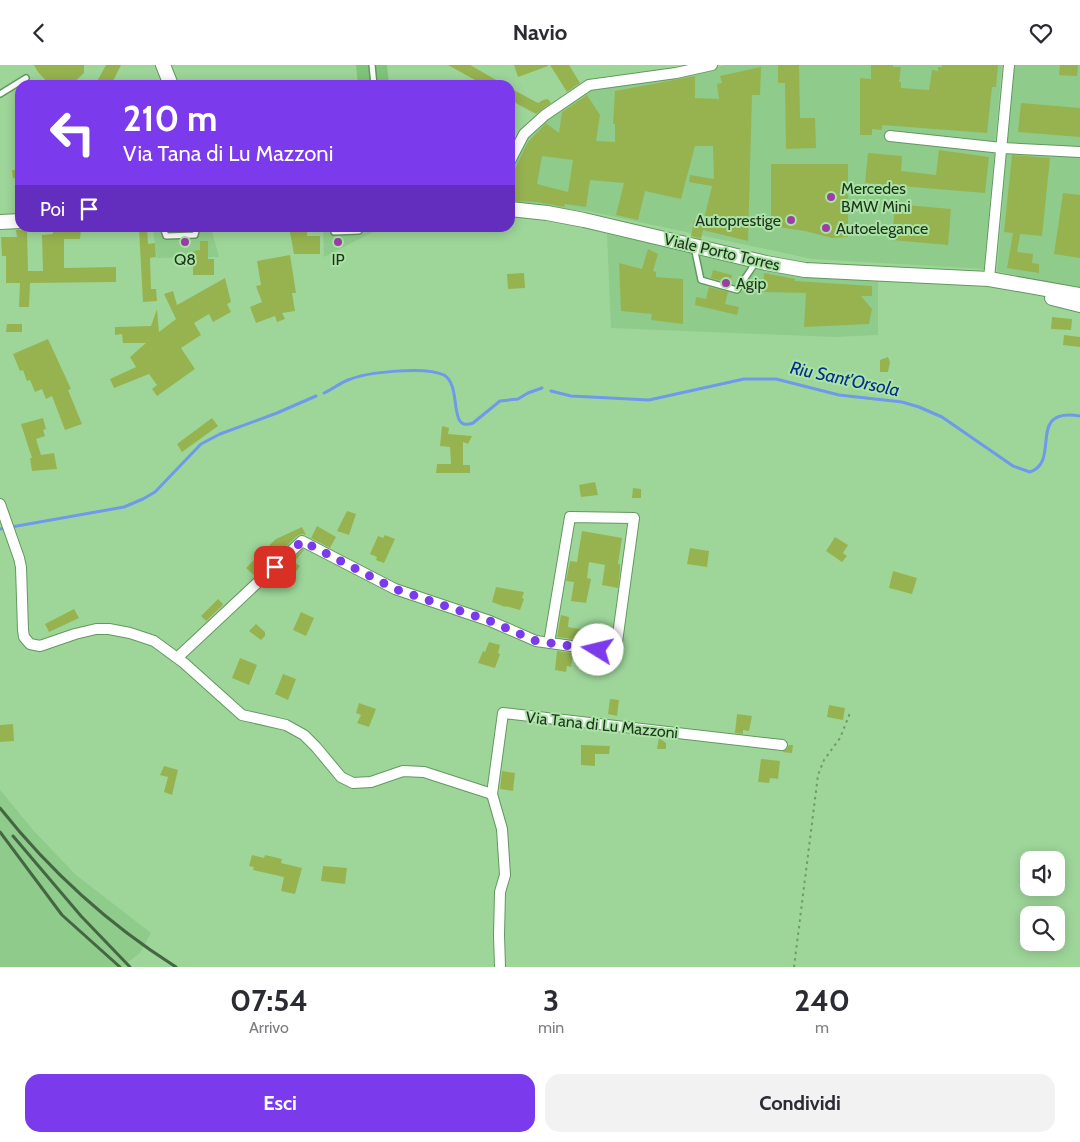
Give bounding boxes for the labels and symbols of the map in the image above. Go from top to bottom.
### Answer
place label: Mercedes BMW Mini [841,179,911,216]
marker: Mercedes BMW Mini [825,191,837,203]
place label: Autoprestige [695,211,781,230]
marker: Autoprestige [785,214,797,226]
place label: Autoelegance [836,219,928,238]
marker: Autoelegance [820,222,832,234]
street label: Viale Porto Torres [662,229,782,275]
marker: Q8 [179,236,191,248]
marker: IP [332,236,344,248]
place label: Q8 [174,250,196,269]
place label: IP [331,250,345,269]
place label: Agip [736,274,766,293]
marker: Agip [720,277,732,289]
water label: Riu Sant'Orsola [788,357,902,401]
pin [254,546,296,588]
position arrow [571,623,623,675]
street label: Via Tana di Lu Mazzoni [525,708,679,742]

